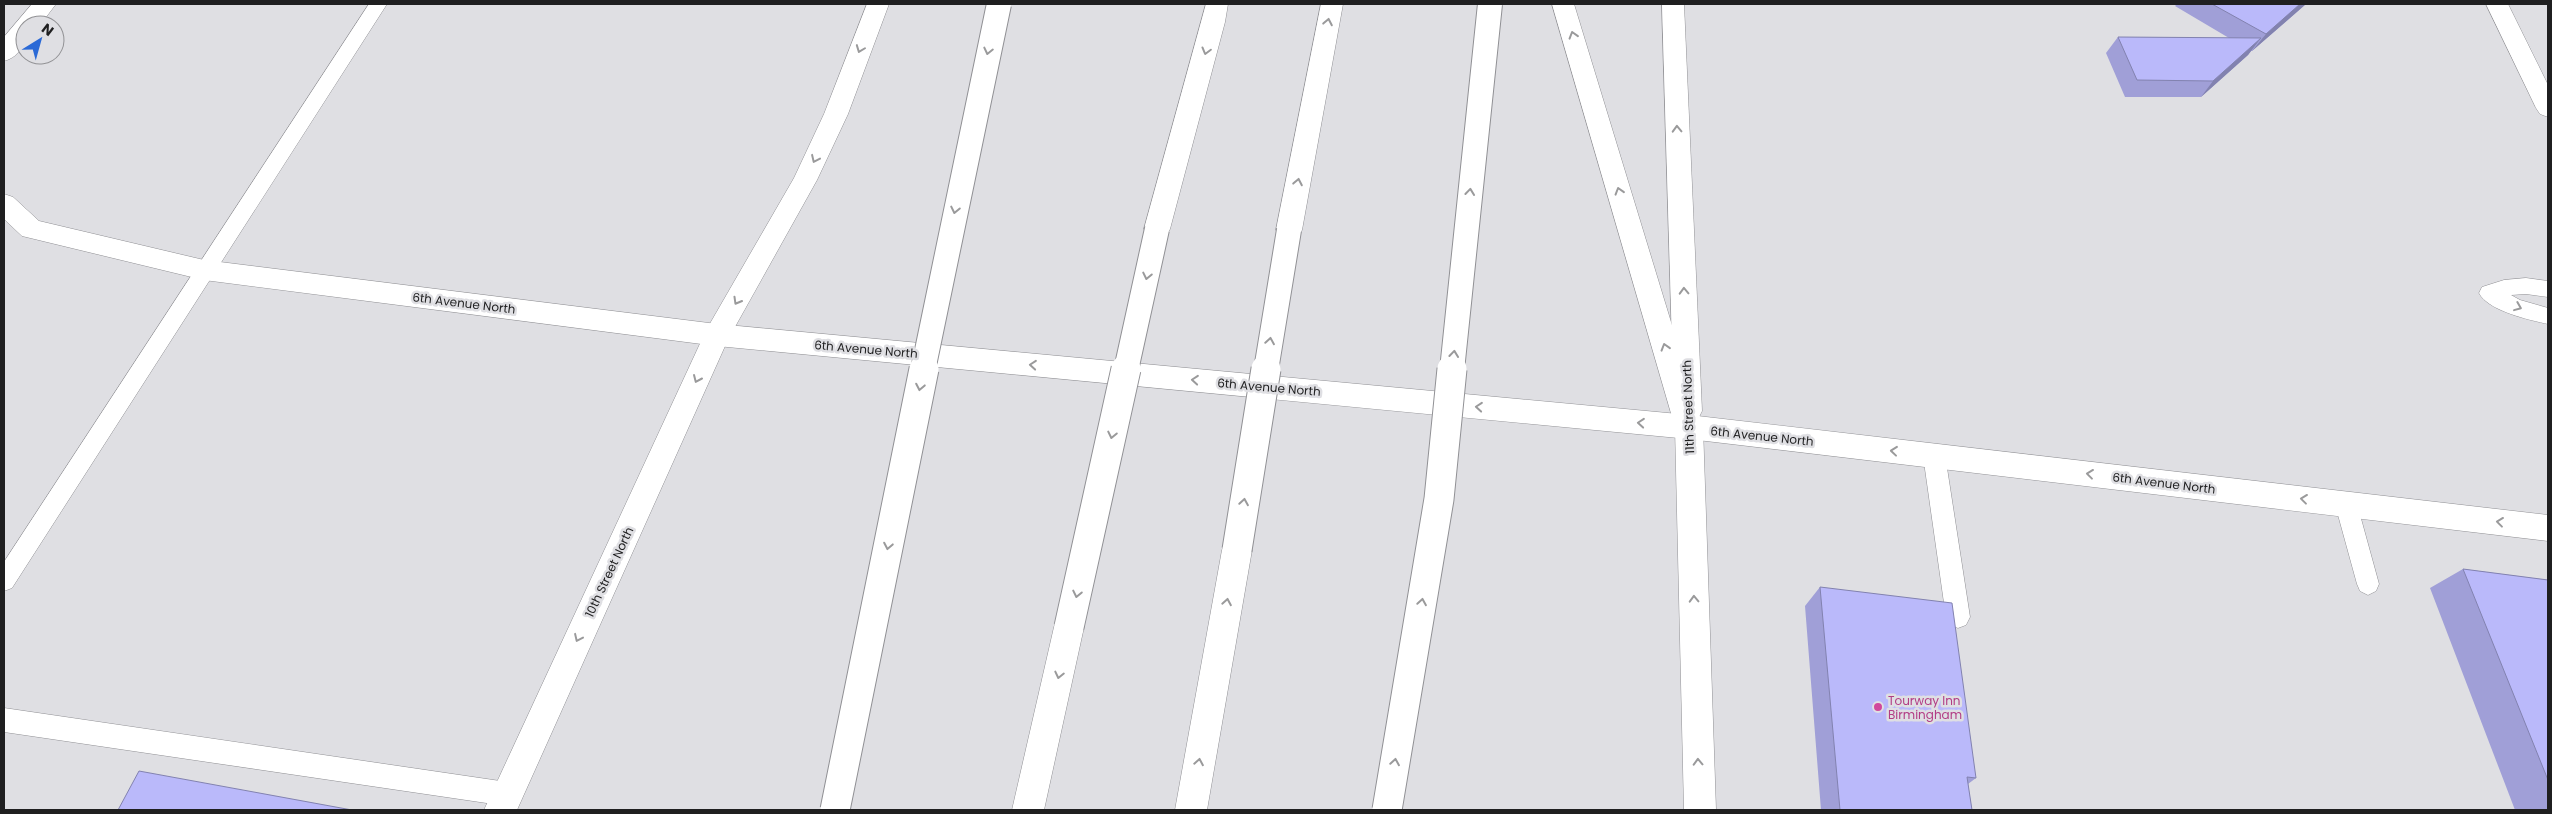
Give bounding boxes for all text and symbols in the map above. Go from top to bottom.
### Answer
north arrow [15,15,65,65]
text: N [38,18,58,41]
one-way arrow [1323,18,1333,27]
one-way arrow [1568,32,1578,40]
one-way arrow [856,45,866,53]
one-way arrow [984,47,994,56]
one-way arrow [1202,47,1212,55]
one-way arrow [1672,124,1683,132]
one-way arrow [811,154,821,163]
one-way arrow [1292,178,1302,186]
one-way arrow [1464,188,1475,196]
one-way arrow [1614,188,1624,196]
one-way arrow [950,206,961,215]
one-way arrow [1142,272,1153,281]
one-way arrow [1678,287,1689,295]
street label: 6th Avenue North [411,288,517,318]
one-way arrow [733,295,743,304]
one-way arrow [2513,301,2522,312]
street label: 6th Avenue North [814,336,918,362]
one-way arrow [1265,337,1275,346]
one-way arrow [1661,343,1671,352]
one-way arrow [1448,350,1459,358]
one-way arrow [1029,360,1037,371]
street label: 11th Street North [1678,360,1698,454]
one-way arrow [693,374,703,383]
street label: 6th Avenue North [1217,374,1321,400]
one-way arrow [1191,375,1199,386]
one-way arrow [915,382,925,391]
one-way arrow [1474,402,1482,413]
one-way arrow [1636,417,1644,428]
street label: 6th Avenue North [1710,422,1814,450]
one-way arrow [1107,431,1118,440]
one-way arrow [1890,446,1898,457]
street label: 6th Avenue North [2111,468,2217,498]
one-way arrow [2086,469,2094,480]
one-way arrow [2299,494,2307,505]
one-way arrow [1239,497,1249,506]
one-way arrow [2496,518,2504,528]
street label: 10th Street North [581,524,637,620]
one-way arrow [883,542,893,551]
one-way arrow [1072,589,1082,598]
one-way arrow [1688,595,1699,603]
one-way arrow [1416,597,1426,606]
one-way arrow [1222,598,1232,607]
one-way arrow [574,633,585,642]
one-way arrow [1054,670,1065,679]
place label: Tourway Inn Birmingham [1888,692,1962,723]
marker: Tourway Inn Birmingham [1872,701,1884,713]
one-way arrow [1693,757,1704,765]
one-way arrow [1194,758,1204,767]
one-way arrow [1389,758,1399,767]

